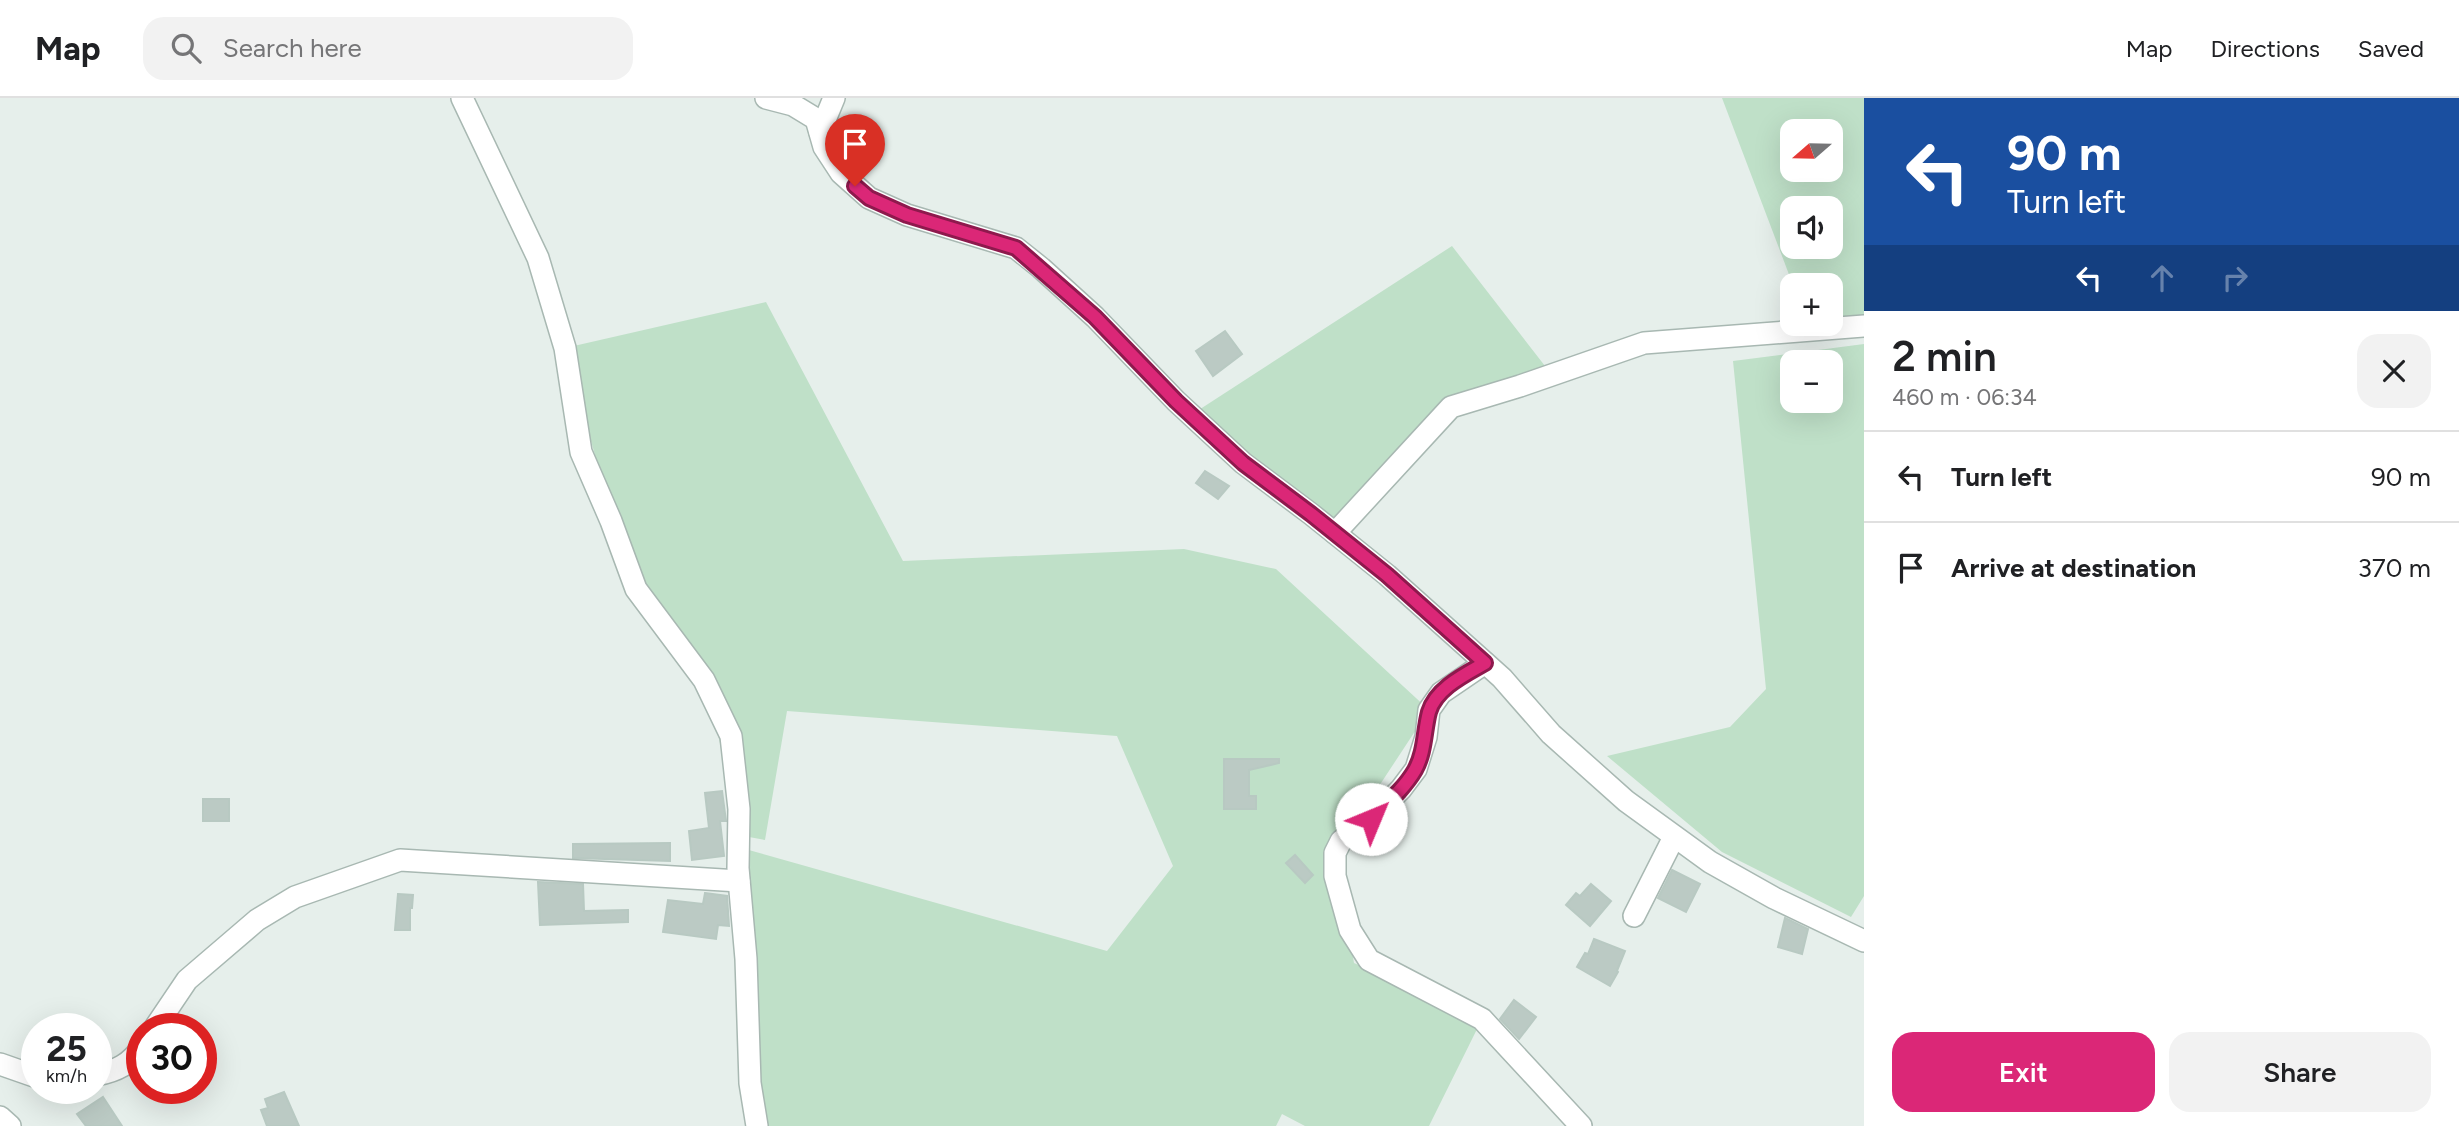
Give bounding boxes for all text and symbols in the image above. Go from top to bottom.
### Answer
search box [143,17,633,80]
text: Map [35,29,101,68]
icon: search [167,29,205,67]
text: Search here [223,32,362,64]
text: Map [2126,34,2172,63]
text: Directions [2210,34,2320,63]
text: Saved [2358,34,2424,63]
pin [825,114,885,186]
north arrow [1780,119,1843,182]
map controls [1780,119,1843,413]
text: 90 m [2007,123,2122,182]
icon: arrive [836,125,874,163]
icon: left [1892,126,1983,217]
text: Turn left [2007,183,2126,221]
button: sound [1780,196,1843,259]
icon: left [2070,259,2108,297]
icon: ahead [2143,259,2181,297]
icon: right [2216,259,2254,297]
button: + [1780,273,1843,336]
text: 2 min [1892,331,1997,382]
button: close [2357,334,2431,408]
button: − [1780,350,1843,413]
text: 460 m · 06:34 [1892,383,2037,411]
icon: left [1892,458,1930,496]
text: Turn left [1951,461,2052,493]
text: 90 m [2371,461,2431,493]
icon: arrive [1892,549,1930,587]
text: Arrive at destination [1951,552,2196,584]
text: 370 m [2358,552,2431,584]
position arrow [1334,782,1408,856]
speed limit sign: 30 [126,1013,217,1104]
text: 25 [46,1028,87,1070]
button: Exit [1892,1032,2155,1112]
button: Share [2169,1032,2431,1112]
text: km/h [46,1065,87,1087]

